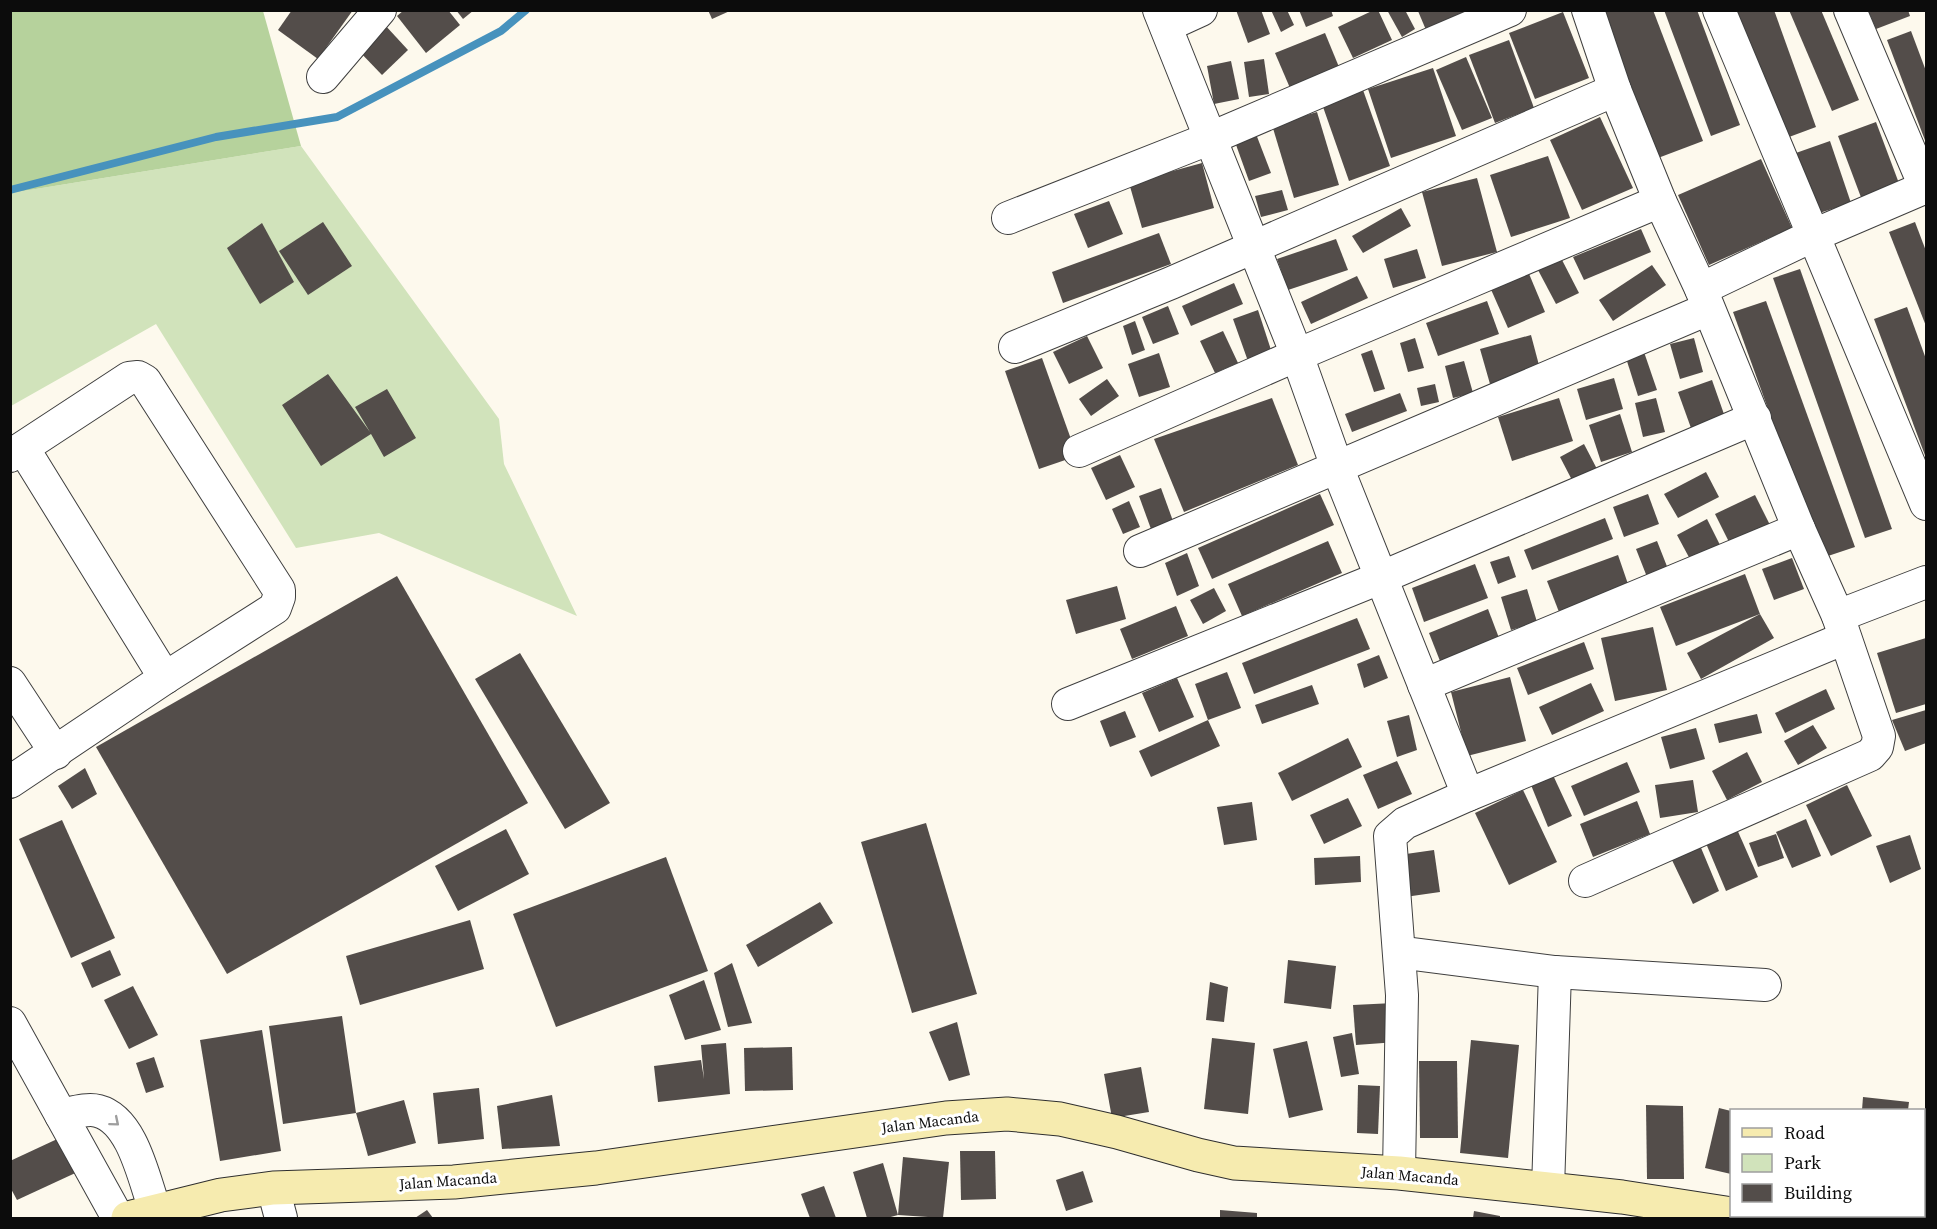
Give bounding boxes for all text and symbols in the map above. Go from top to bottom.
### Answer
street label: Jalan Macanda [879,1105,980,1138]
legend [1730,1109,1925,1217]
one-way arrow [108,1115,119,1126]
text: Road [1784,1120,1825,1145]
text: Park [1784,1150,1821,1175]
street label: Jalan Macanda [1359,1161,1460,1190]
street label: Jalan Macanda [397,1167,498,1194]
text: Building [1784,1180,1852,1205]

